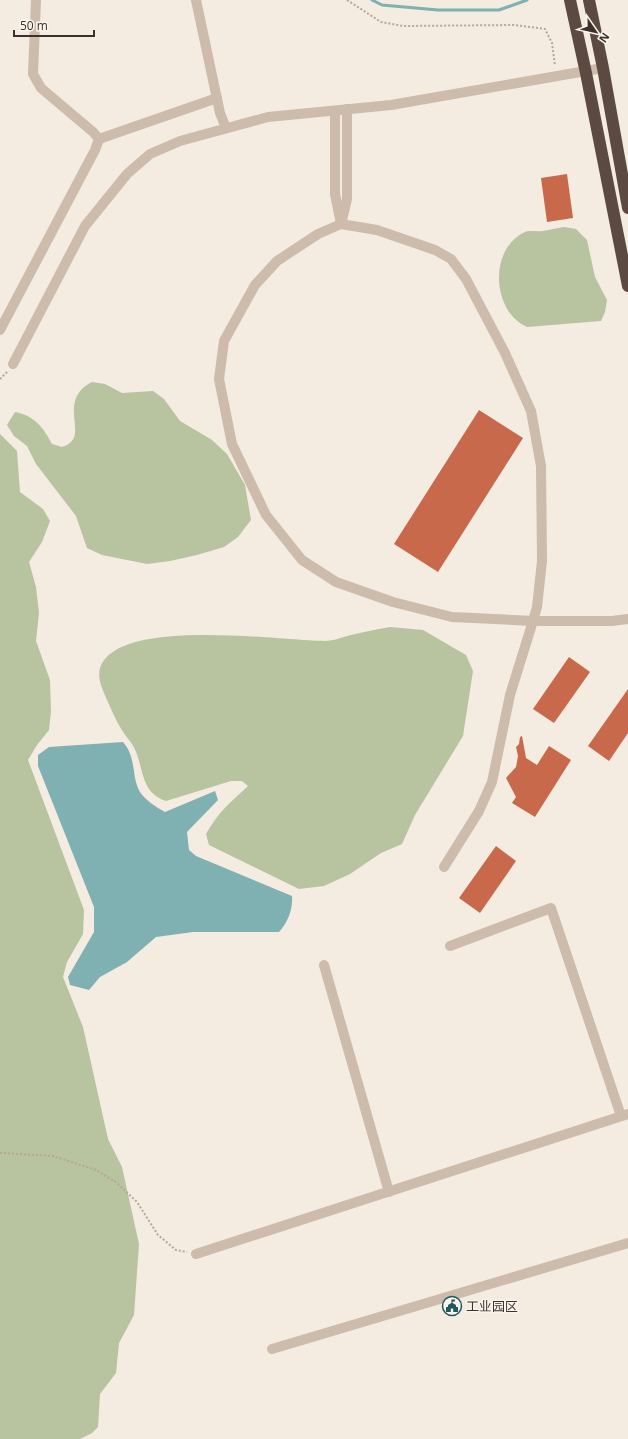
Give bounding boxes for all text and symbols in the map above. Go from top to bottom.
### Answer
scale bar [14,12,94,38]
north arrow [576,12,616,52]
text: 50 m [20,17,48,34]
text: N [596,30,613,46]
public building icon: 工业园区 [441,1295,463,1317]
place label: 工业园区 [466,1297,518,1315]

